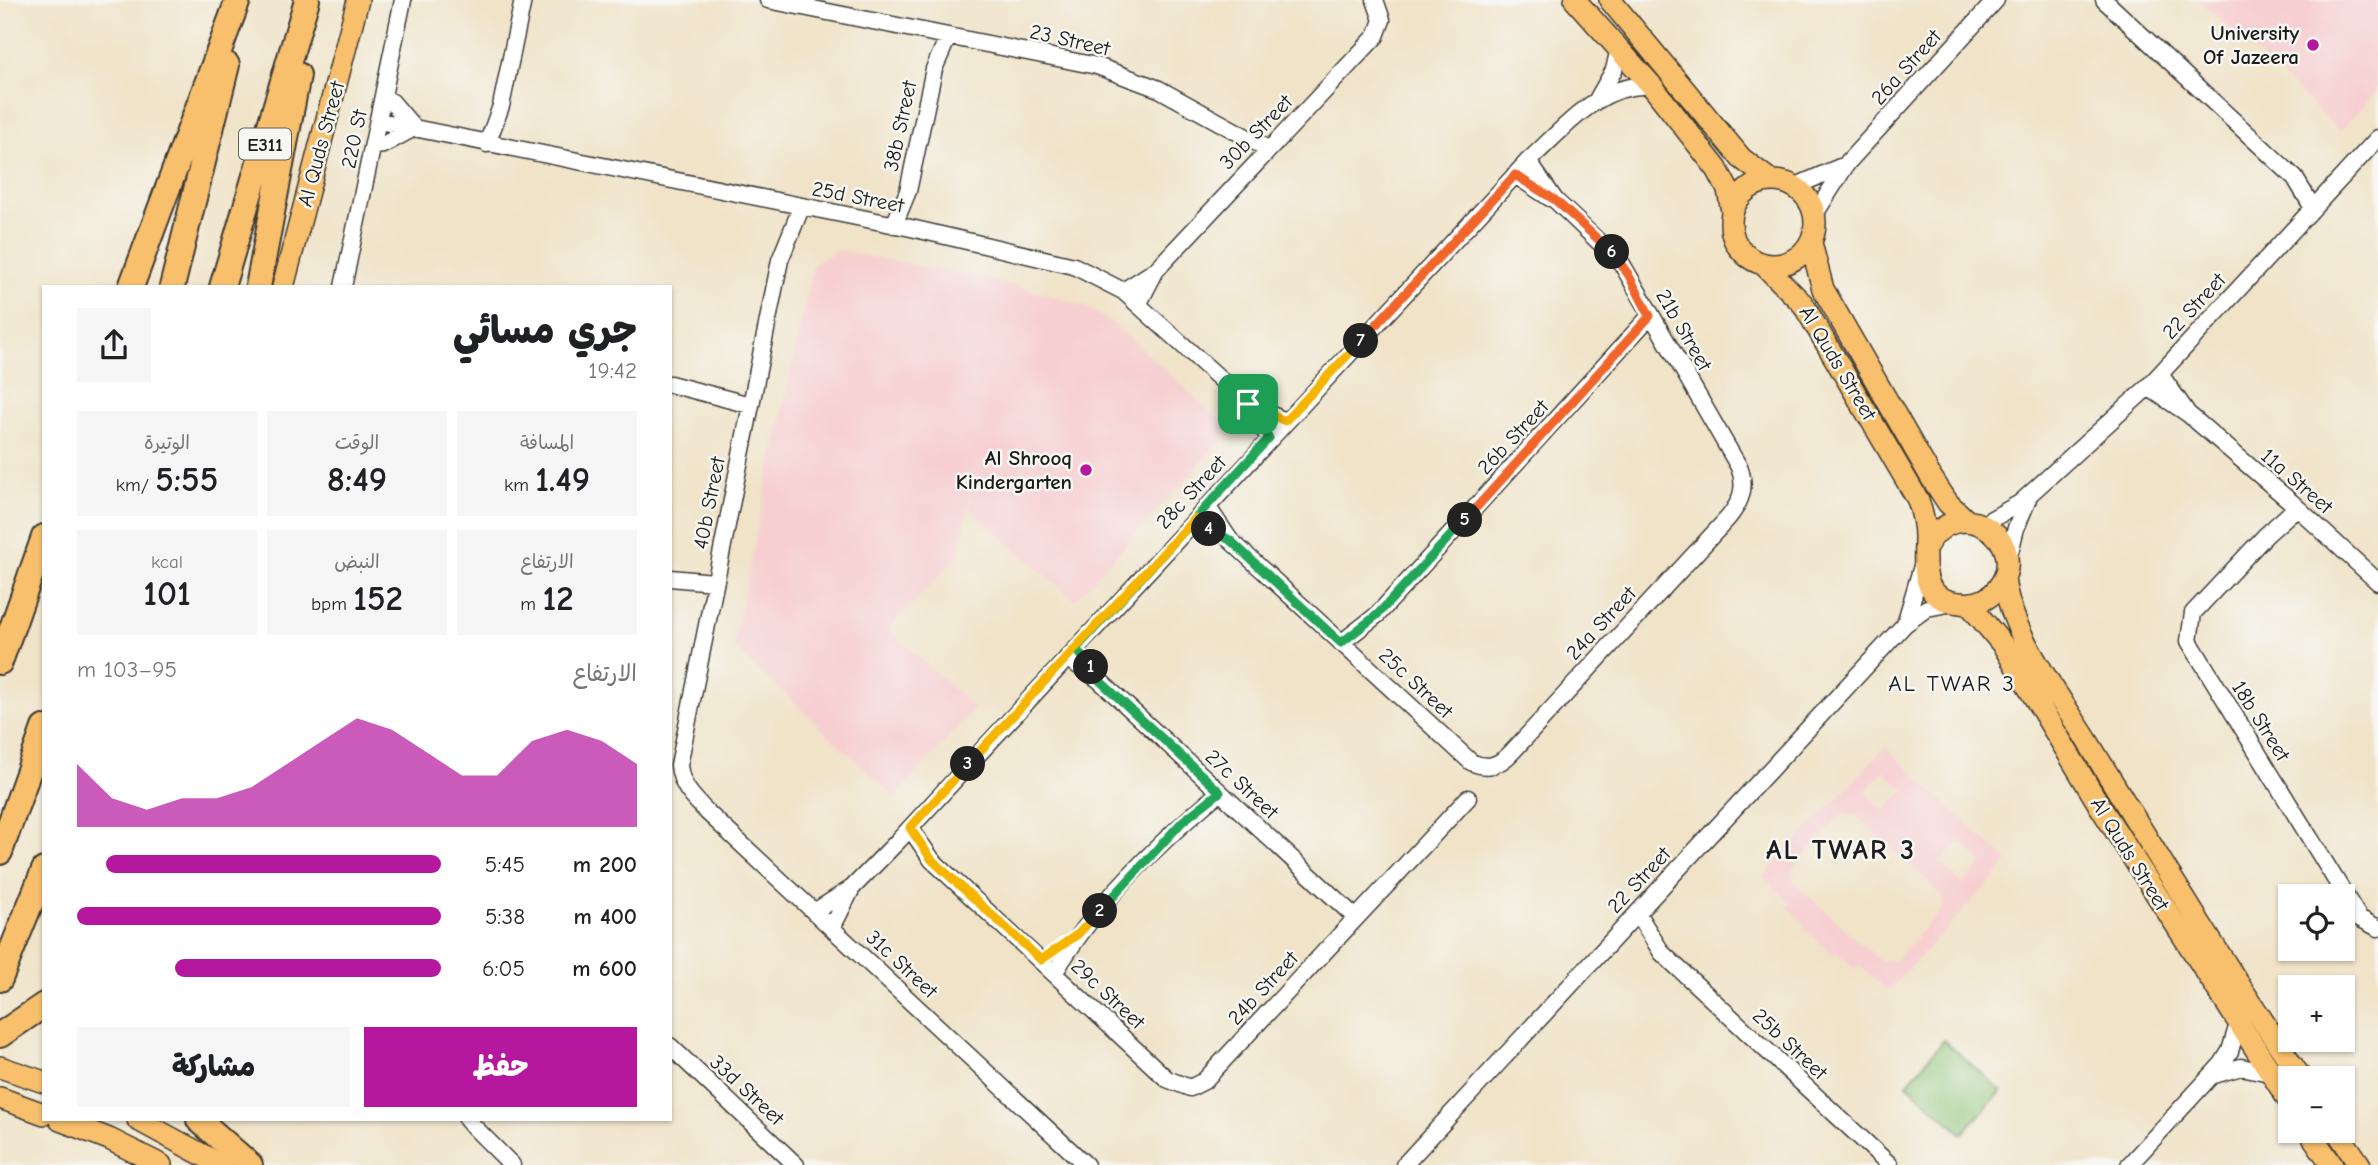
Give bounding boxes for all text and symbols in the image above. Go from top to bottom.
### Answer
street label: 23 Street [1028,19,1113,61]
place label: University Of Jazeera [2203,21,2299,69]
street label: 26a Street [1866,24,1947,110]
marker: University Of Jazeera [2305,37,2321,53]
street label: 38b Street [879,77,922,174]
street label: Al Quds Street [293,78,350,209]
street label: 30b Street [1215,89,1298,174]
street label: 220 St [336,107,372,171]
road number: E311 [239,128,291,160]
street label: 25d Street [810,176,907,218]
pin: 6 [1594,234,1630,270]
text: 6 [1607,240,1616,262]
street label: 22 Street [2157,267,2231,344]
street label: 21b Street [1651,285,1717,376]
street label: Al Quds Street [1795,302,1882,425]
button: share [77,308,151,382]
text: جري مسائي [453,309,637,353]
pin: 7 [1344,324,1378,358]
text: 7 [1356,329,1365,351]
text: 19:42 [588,357,637,384]
pin [1218,374,1278,434]
icon: arrive [1229,385,1267,423]
street label: 26b Street [1472,394,1554,479]
text: الوتيرة [144,432,190,454]
text: الوقت [335,432,379,454]
text: المسافة [520,432,574,454]
street label: 11a Street [2256,443,2338,519]
place label: Al Shrooq Kindergarten [956,446,1072,494]
street label: 28c Street [1151,450,1232,534]
street label: 40b Street [688,454,730,551]
text: 5:55 [155,459,218,500]
text: 8:49 [327,459,387,500]
text: 1.49 [535,459,590,500]
marker: Al Shrooq Kindergarten [1078,462,1094,478]
text: /km [116,474,155,496]
text: km [504,474,535,496]
pin: 5 [1448,503,1482,538]
text: 5 [1459,508,1470,530]
pin: 4 [1192,512,1226,546]
text: 4 [1204,517,1213,539]
text: kcal [151,551,183,573]
text: النبض [334,551,380,573]
text: الارتفاع [520,551,574,573]
text: 101 [143,573,191,614]
text: 152 [353,578,403,619]
text: 12 [542,578,574,619]
street label: 24a Street [1561,581,1642,665]
text: bpm [311,593,353,615]
text: m [520,593,542,615]
street label: 25c Street [1374,643,1459,724]
pin: 1 [1074,650,1108,684]
text: 1 [1087,655,1094,677]
text: 95–103 m [77,656,177,683]
text: الارتفاع [573,660,637,687]
district label: AL TWAR 3 [1888,670,2016,697]
street label: 18b Street [2227,676,2296,766]
street label: 27c Street [1201,744,1284,824]
pin: 3 [950,746,986,782]
text: 3 [963,752,972,774]
street label: Al Quds Street [2086,793,2175,916]
district label: AL TWAR 3 [1766,834,1916,866]
street label: 22 Street [1602,841,1676,918]
text: 5:45 [485,851,525,878]
text: 200 m [573,851,637,878]
map controls [2278,884,2355,1143]
button: locate [2278,884,2355,961]
pin: 2 [1082,894,1118,928]
text: 2 [1095,899,1104,921]
text: 5:38 [485,903,525,930]
text: 400 m [573,903,637,930]
street label: 31c Street [861,925,943,1004]
street label: 24b Street [1223,945,1304,1030]
street label: 29c Street [1066,954,1150,1035]
text: 6:05 [482,955,525,982]
text: 600 m [572,955,637,982]
button: + [2278,975,2355,1052]
street label: 25b Street [1748,1003,1833,1085]
button: مشاركة [77,1027,350,1107]
button: حفظ [364,1027,637,1107]
street label: 33d Street [705,1050,790,1131]
button: − [2278,1066,2355,1143]

